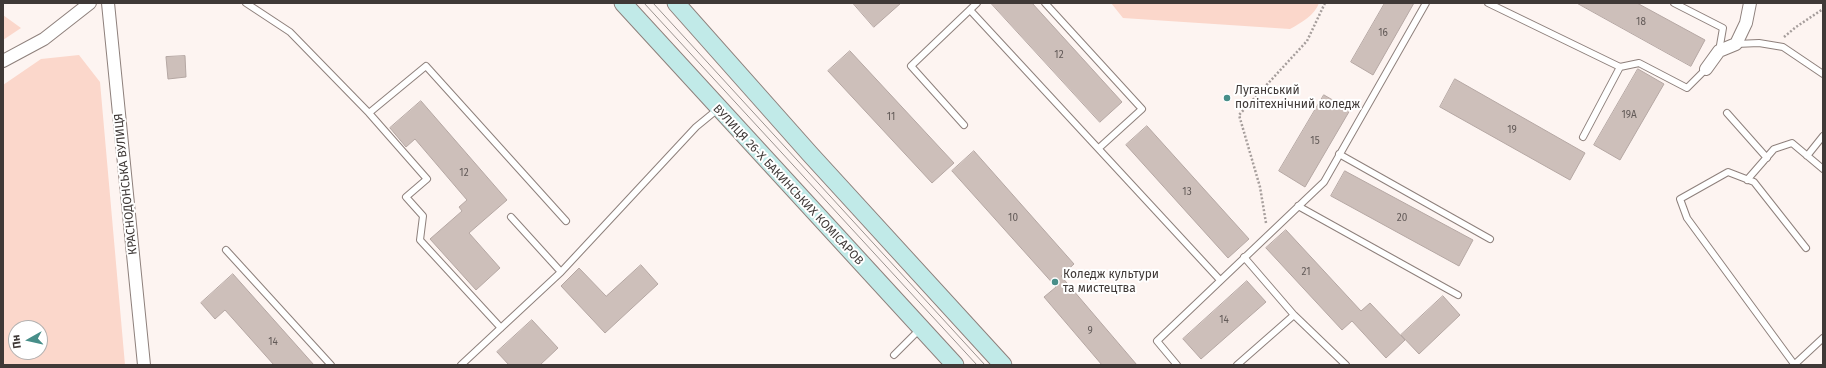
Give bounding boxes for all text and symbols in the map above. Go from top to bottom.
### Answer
house number: 18 [1636,16,1646,28]
house number: 16 [1378,27,1388,39]
house number: 12 [1054,49,1064,61]
place label: Луганський політехнічний коледж [1235,84,1360,112]
marker: Луганський політехнічний коледж [1222,93,1232,103]
street label: ВУЛИЦЯ 26-Х БАКИНСЬКИХ КОМІСАРОВ [710,102,866,268]
house number: 19А [1621,109,1637,121]
house number: 11 [887,111,895,123]
street label: КРАСНОДОНСЬКА ВУЛИЦЯ [111,113,141,255]
house number: 19 [1507,124,1517,136]
house number: 15 [1310,135,1320,147]
house number: 12 [459,167,469,179]
house number: 13 [1182,186,1192,198]
house number: 10 [1008,212,1018,224]
house number: 20 [1397,212,1407,224]
house number: 21 [1301,266,1311,278]
place label: Коледж культури та мистецтва [1063,268,1159,296]
marker: Коледж культури та мистецтва [1050,277,1060,287]
house number: 14 [1219,314,1229,326]
north arrow [8,320,48,360]
house number: 9 [1087,325,1093,337]
text: Пн [9,334,24,349]
house number: 14 [268,336,278,348]

